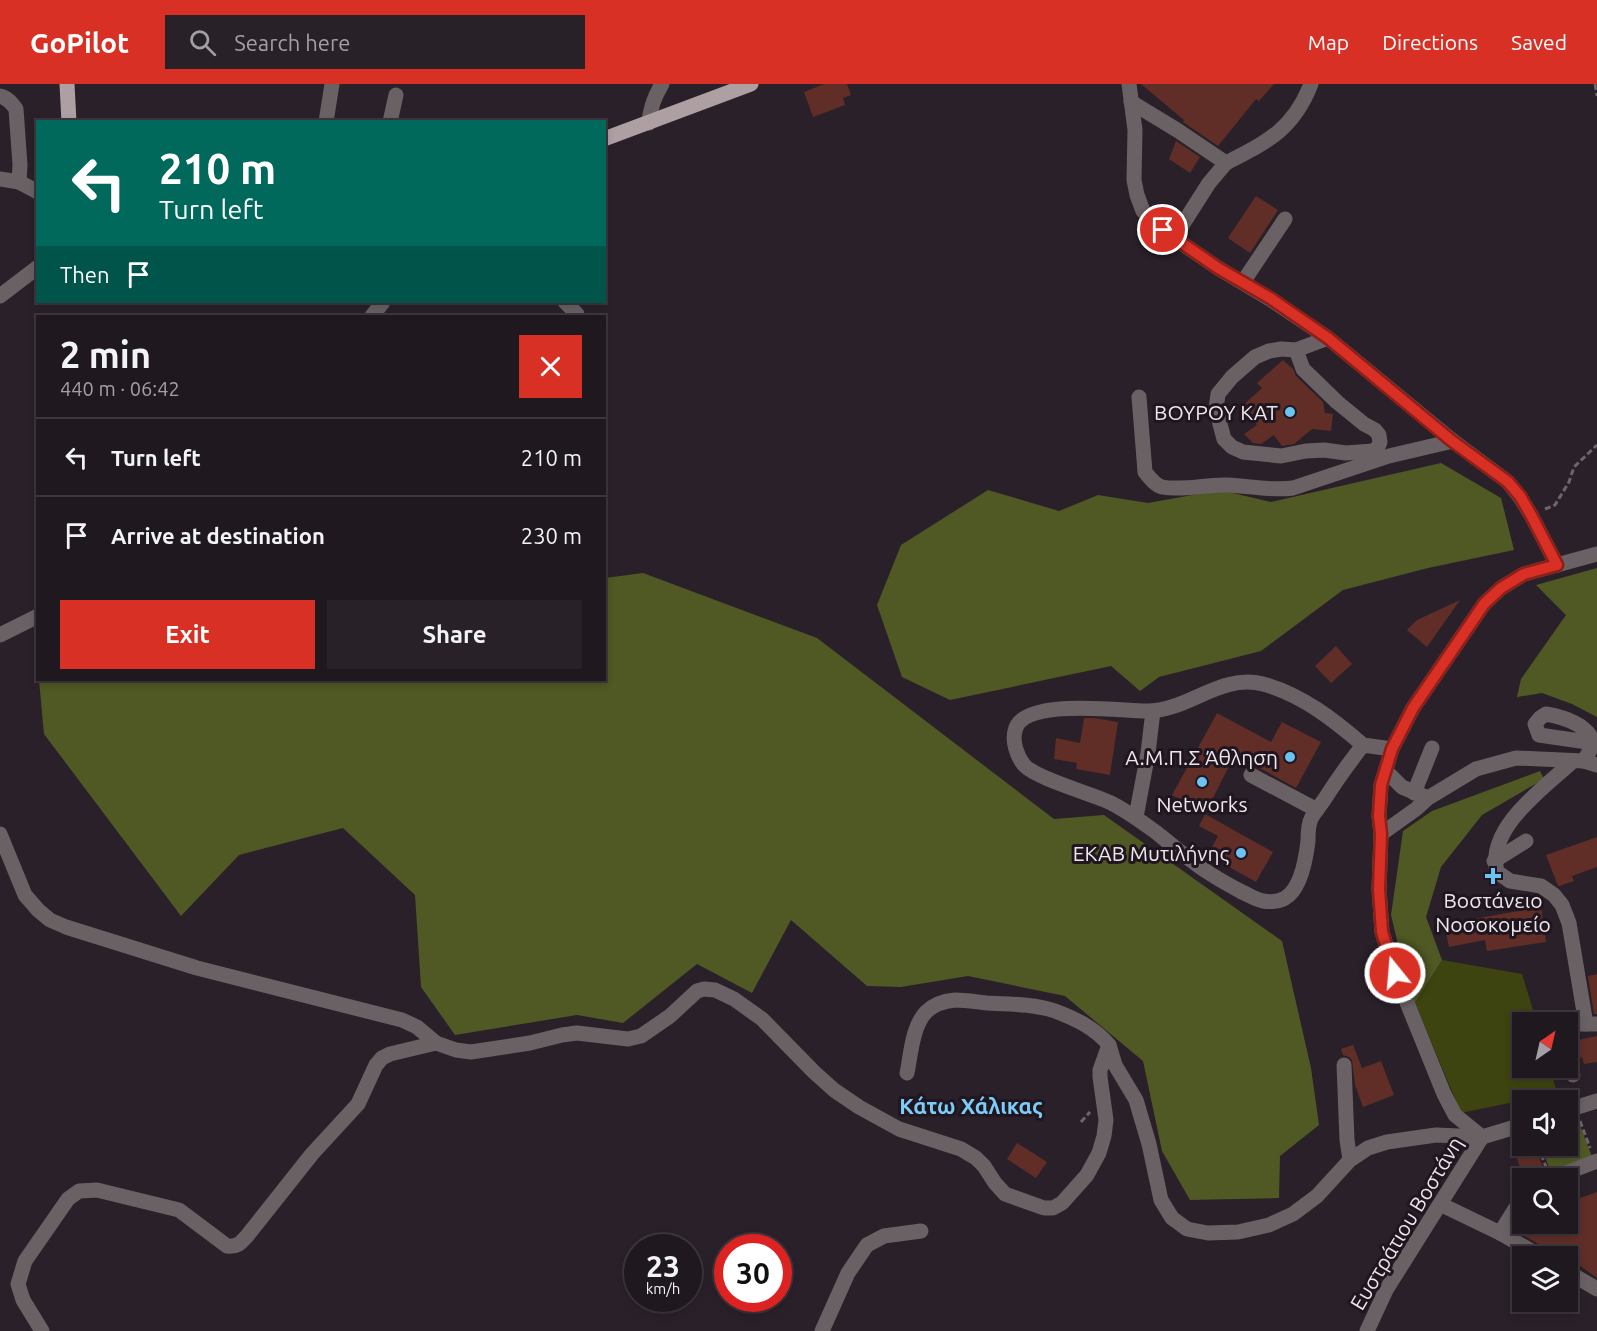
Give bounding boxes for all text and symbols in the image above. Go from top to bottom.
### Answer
search box [165,15,585,69]
icon: search [186,26,219,59]
text: GoPilot [30,27,129,58]
text: Search here [234,30,350,55]
text: Map [1308,30,1349,54]
text: Directions [1382,30,1478,54]
text: Saved [1511,30,1567,54]
icon: left [60,144,138,222]
text: 210 m [159,145,276,192]
text: Turn left [159,194,263,224]
pin [1137,204,1188,255]
icon: arrive [1146,213,1179,246]
icon: arrive [122,258,155,291]
text: Then [60,262,110,287]
text: 2 min [60,334,151,375]
button: close [519,335,582,398]
text: 440 m · 06:42 [60,377,180,400]
place label: ΒΟΥΡΟΥ ΚΑΤ [1154,400,1278,424]
marker: ΒΟΥΡΟΥ ΚΑΤ [1283,405,1297,419]
icon: left [60,441,93,474]
text: Turn left [111,445,201,470]
text: 210 m [521,445,582,470]
icon: arrive [60,519,93,552]
text: Arrive at destination [111,523,325,548]
text: 230 m [521,523,582,548]
button: Exit [60,600,315,669]
button: Share [327,600,582,669]
place label: Α.Μ.Π.Σ Άθληση [1125,745,1278,769]
marker: Α.Μ.Π.Σ Άθληση [1283,750,1297,764]
marker: Networks [1195,775,1209,789]
place label: Networks [1156,792,1248,816]
place label: ΕΚΑΒ Μυτιλήνης [1073,841,1229,865]
marker: ΕΚΑΒ Μυτιλήνης [1234,846,1248,860]
marker: Βοστάνειο Νοσοκομείο [1484,867,1502,885]
place label: Βοστάνειο Νοσοκομείο [1435,888,1551,936]
position arrow [1363,941,1427,1005]
north arrow [1512,1012,1578,1078]
map controls [1512,1012,1578,1312]
button: sound [1512,1090,1578,1156]
district label: Κάτω Χάλικας [899,1093,1043,1119]
street label: Ευστράτιου Βοστάνη [1345,1132,1467,1314]
button: search [1512,1168,1578,1234]
speed limit sign: 30 [714,1234,792,1312]
button: layers [1512,1246,1578,1312]
text: 23 [646,1249,680,1283]
text: km/h [646,1280,680,1297]

